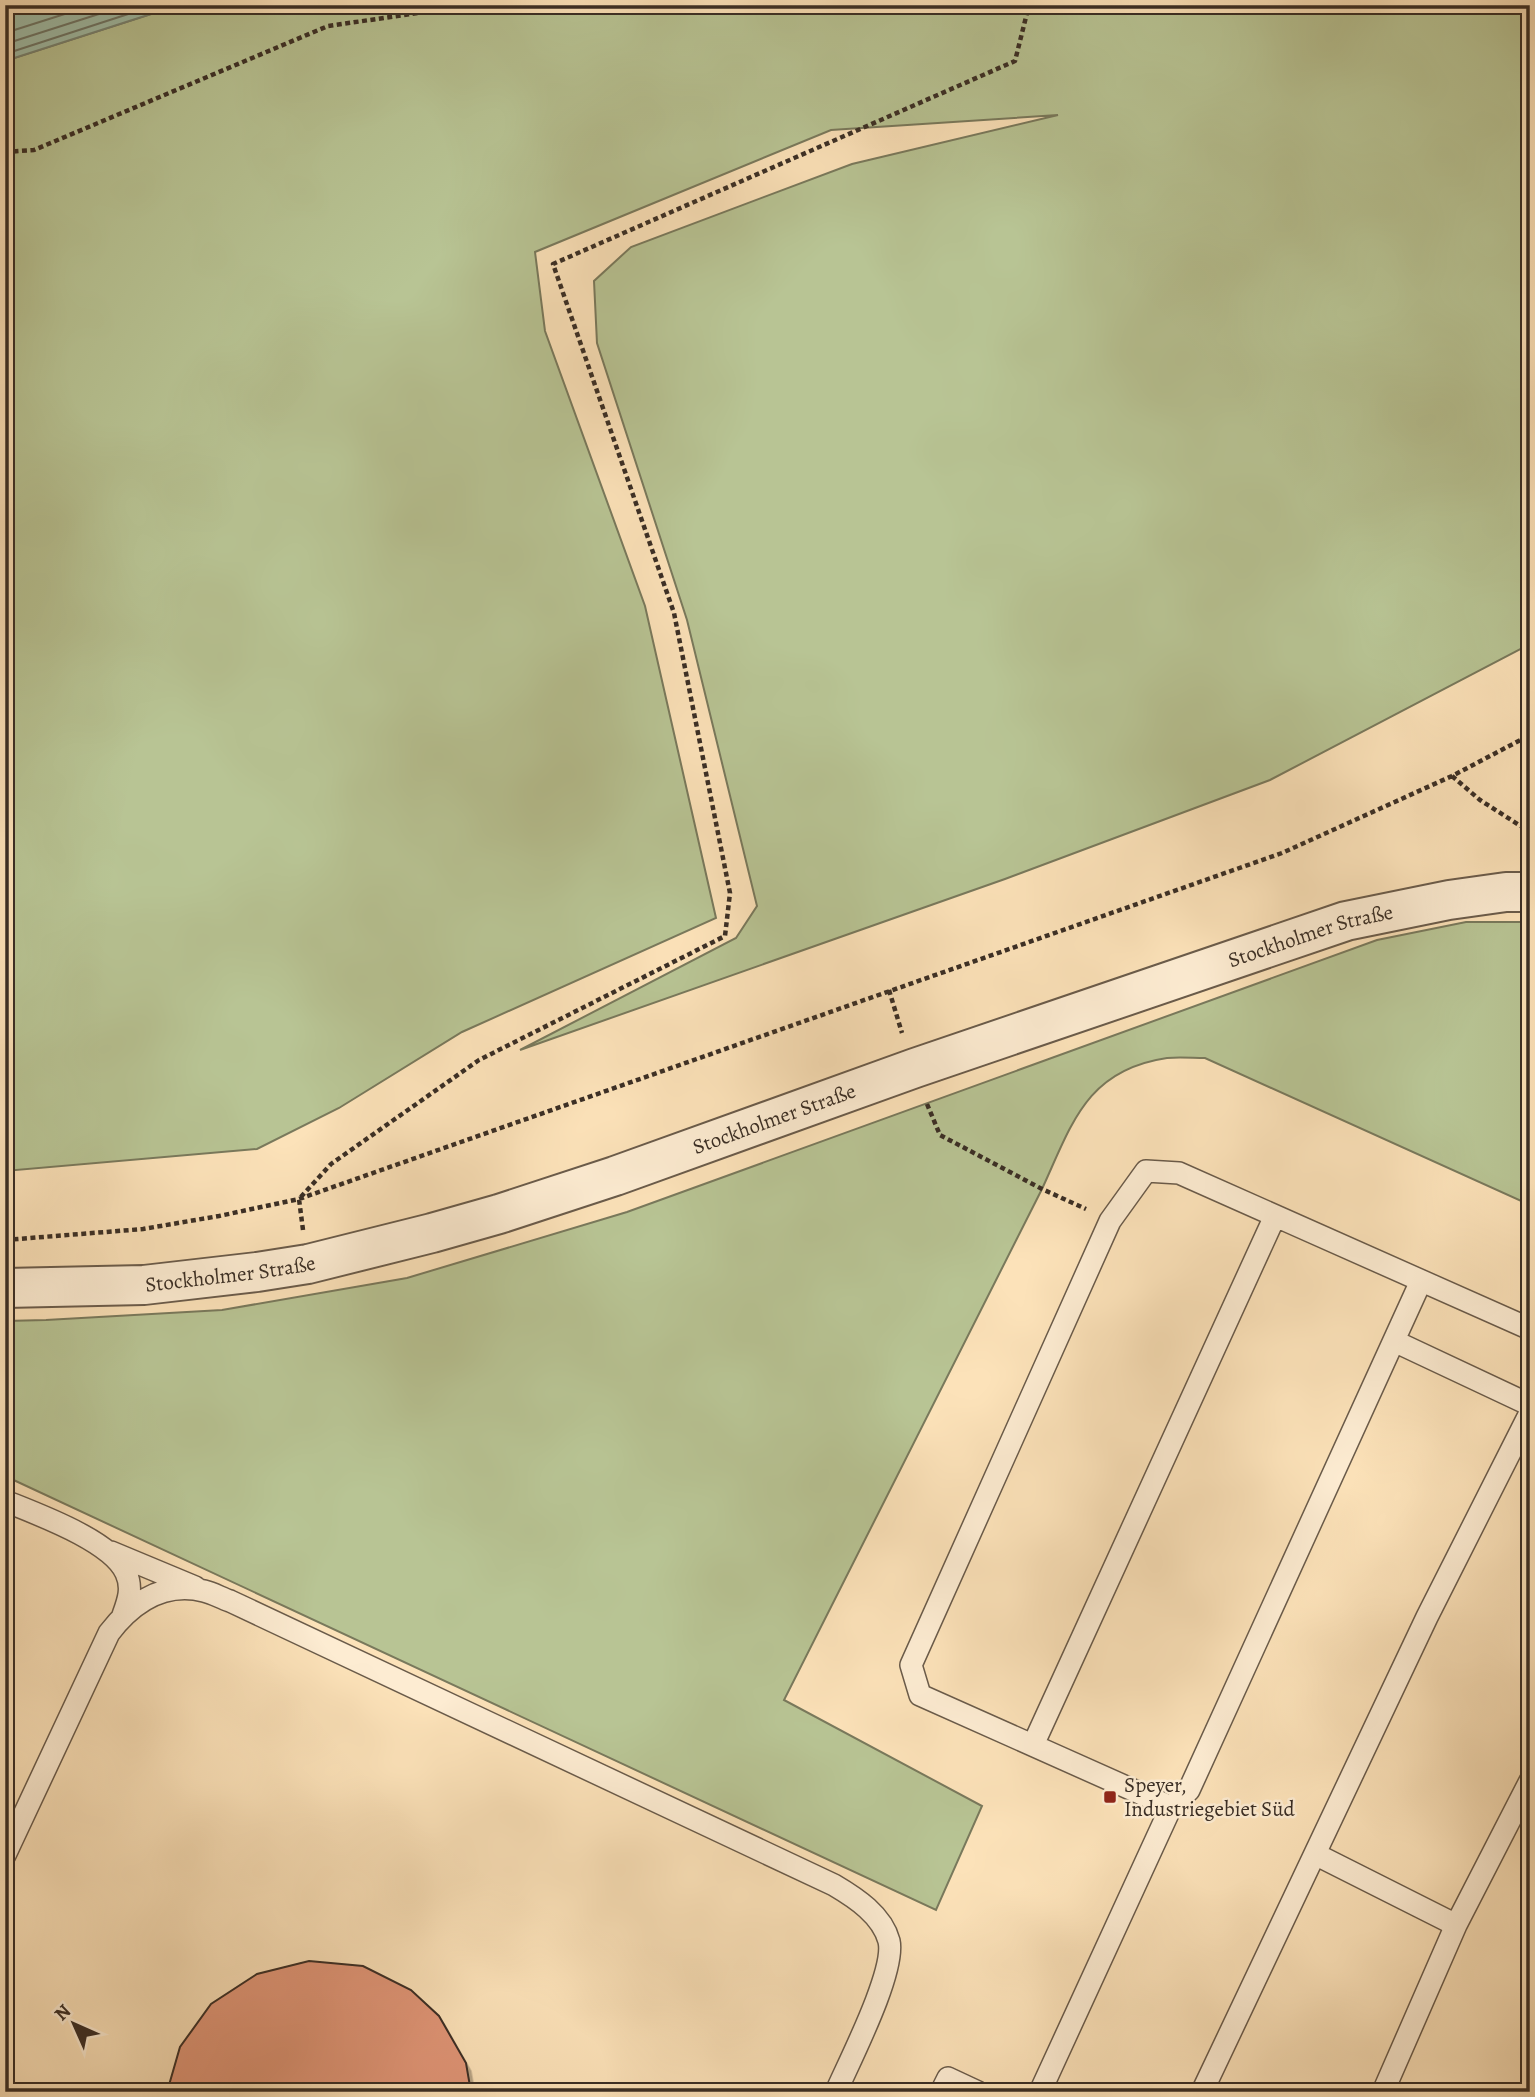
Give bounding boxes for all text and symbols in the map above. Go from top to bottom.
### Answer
street label: Stockholmer Straße [1224,898,1395,974]
street label: Stockholmer Straße [689,1077,859,1161]
street label: Stockholmer Straße [144,1249,318,1299]
place label: Speyer, Industriegebiet Süd [1124,1771,1296,1823]
marker: Speyer, Industriegebiet Süd [1102,1789,1118,1805]
north arrow [38,1988,108,2058]
text: N [49,1998,77,2027]

